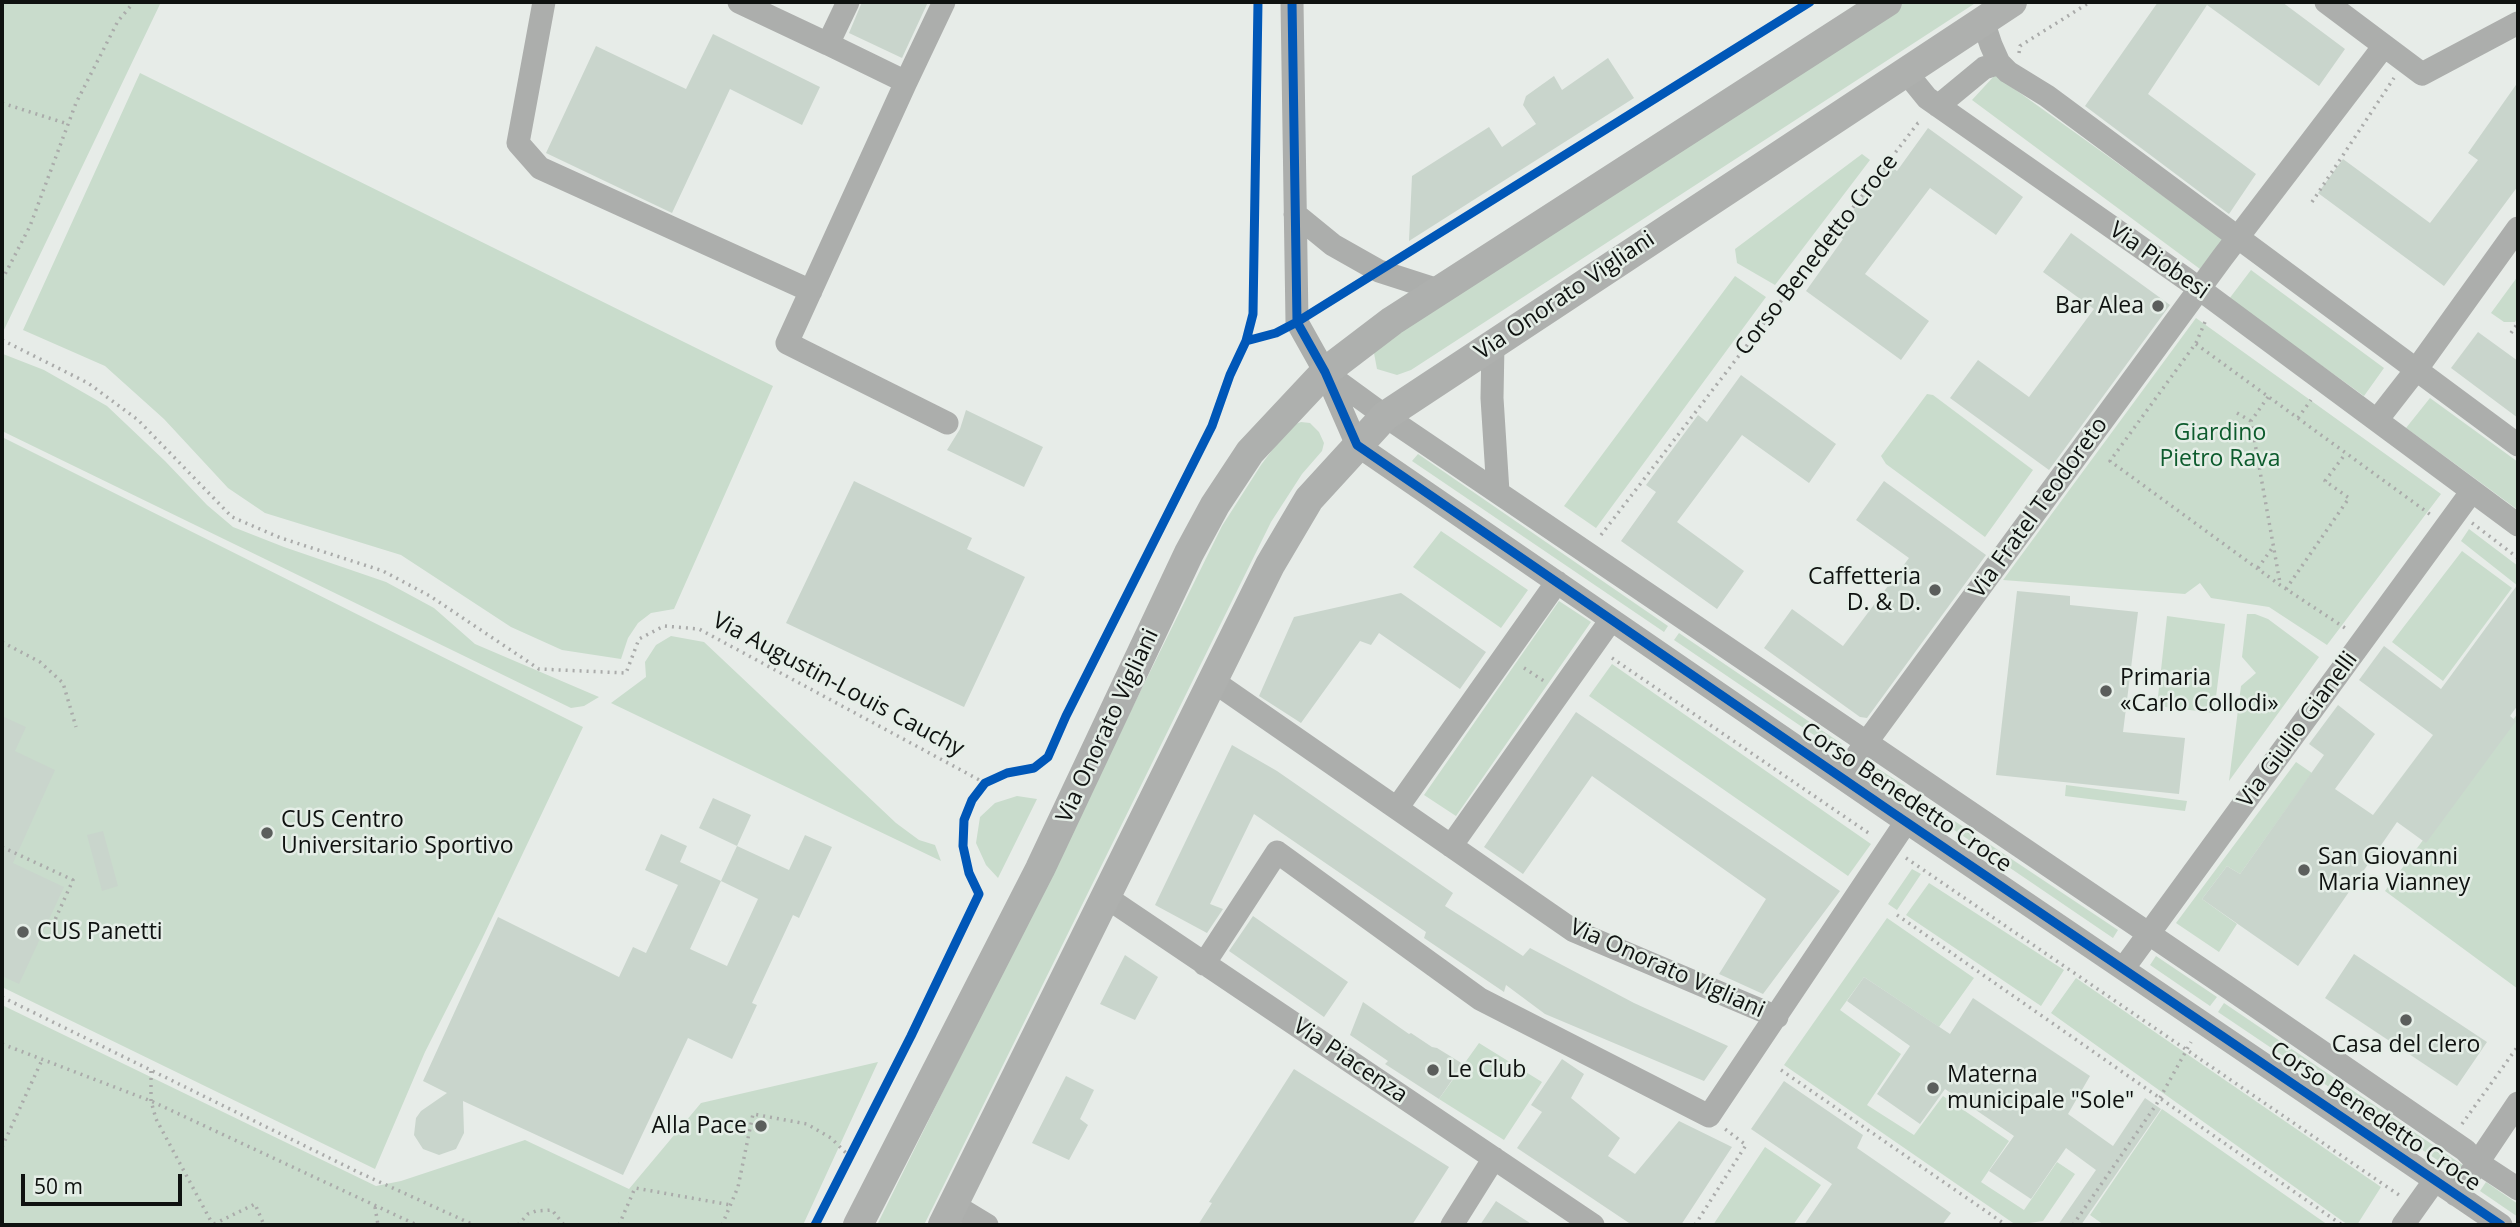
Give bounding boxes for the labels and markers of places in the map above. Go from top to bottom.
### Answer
place label: Bar Alea [2055,292,2144,320]
marker: Bar Alea [2150,298,2166,314]
place label: Caffetteria D. & D. [1808,563,1921,617]
marker: Caffetteria D. & D. [1927,582,1943,598]
place label: Primaria «Carlo Collodi» [2120,664,2279,718]
marker: Primaria «Carlo Collodi» [2098,683,2114,699]
place label: CUS Centro Universitario Sportivo [281,806,513,860]
marker: CUS Centro Universitario Sportivo [259,825,275,841]
place label: San Giovanni Maria Vianney [2318,843,2470,897]
marker: San Giovanni Maria Vianney [2296,862,2312,878]
place label: CUS Panetti [37,918,163,946]
marker: CUS Panetti [15,924,31,940]
marker: Casa del clero [2398,1012,2414,1028]
place label: Casa del clero [2332,1031,2480,1059]
place label: Le Club [1447,1056,1526,1084]
place label: Materna municipale "Sole" [1947,1061,2134,1115]
marker: Le Club [1425,1062,1441,1078]
marker: Materna municipale "Sole" [1925,1080,1941,1096]
place label: Alla Pace [652,1112,747,1140]
marker: Alla Pace [753,1118,769,1134]

